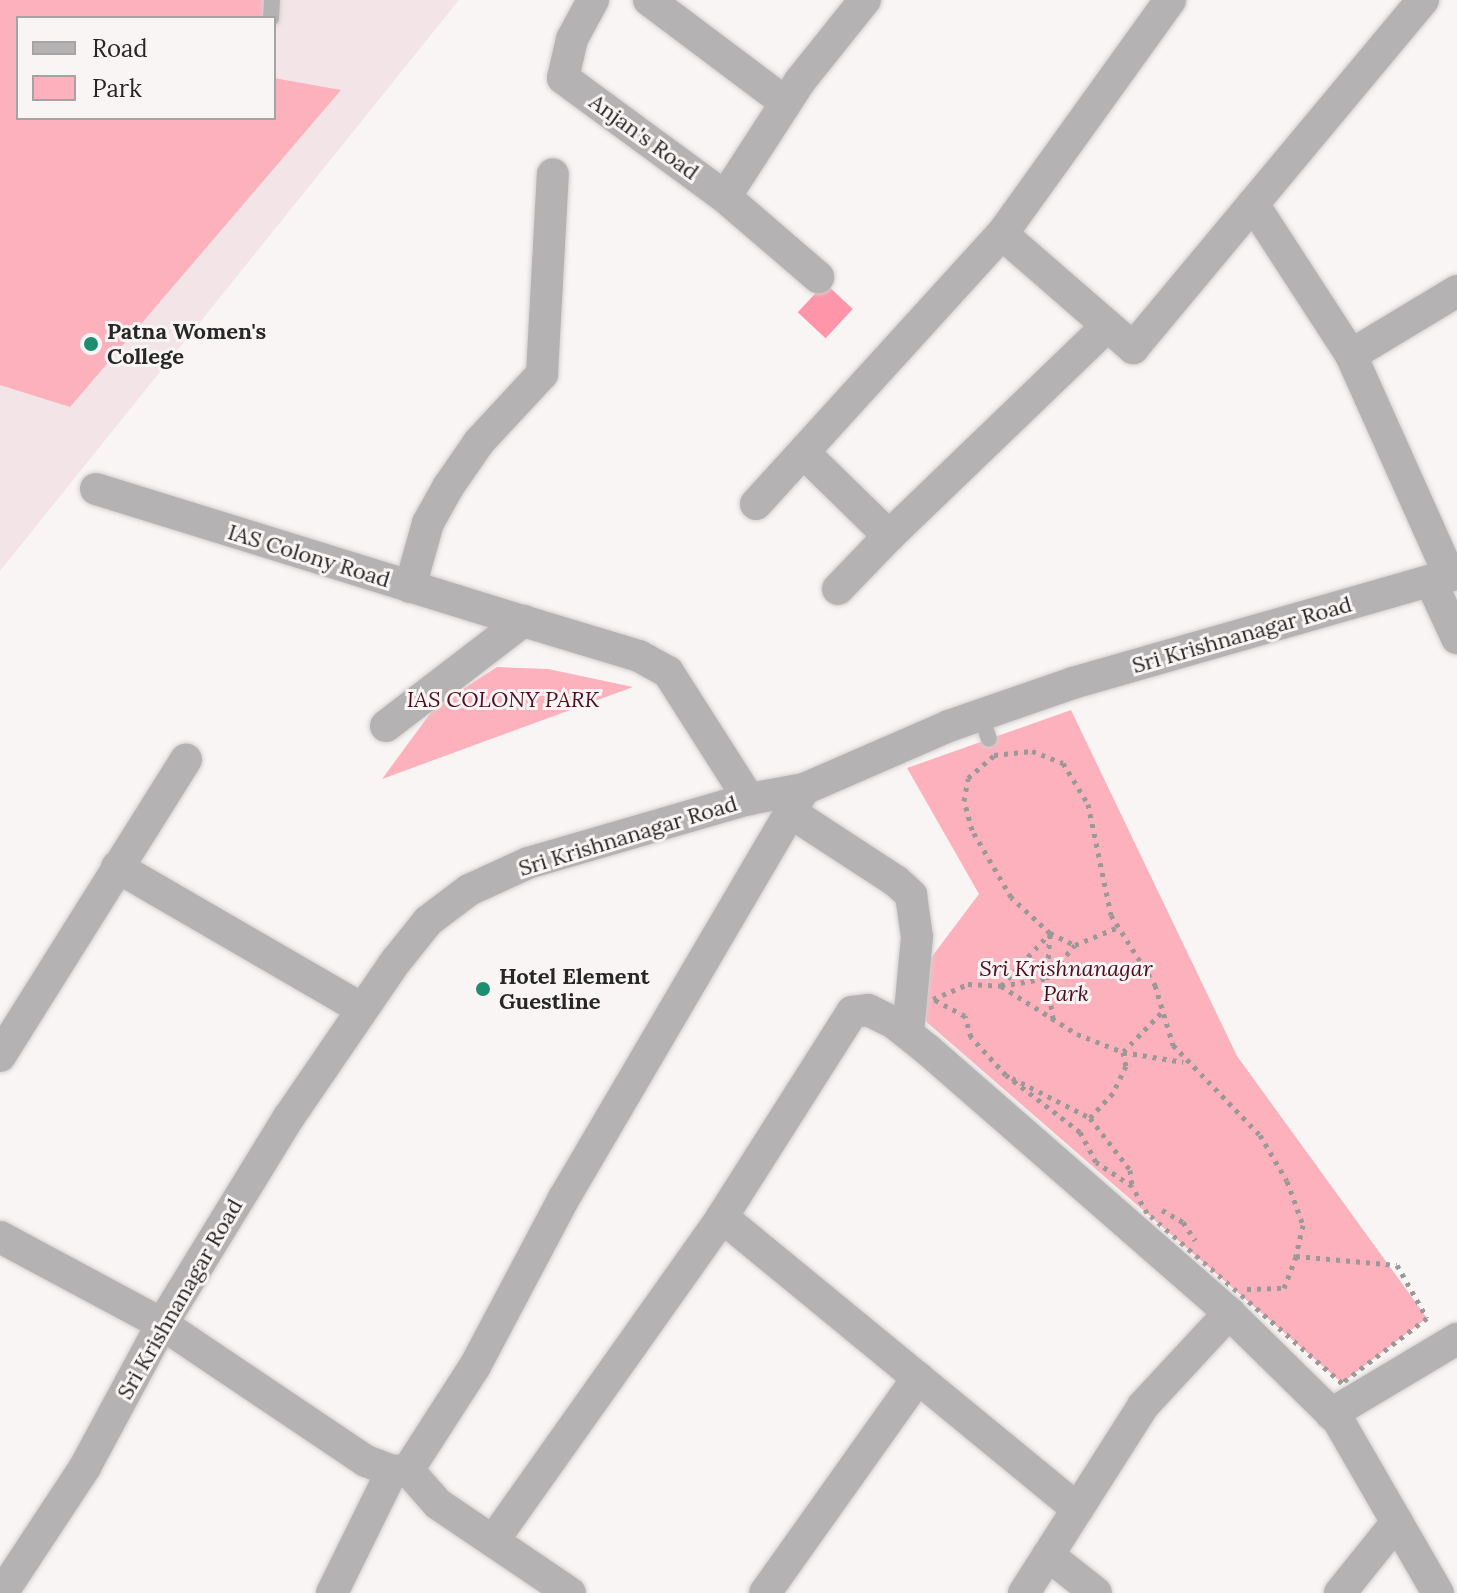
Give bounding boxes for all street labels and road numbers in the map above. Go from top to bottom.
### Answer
street label: Anjan's Road [584,88,704,186]
street label: IAS Colony Road [225,519,393,593]
street label: Sri Krishnanagar Road [1129,591,1355,679]
street label: Sri Krishnanagar Road [515,790,741,882]
street label: Sri Krishnanagar Road [112,1194,248,1404]

